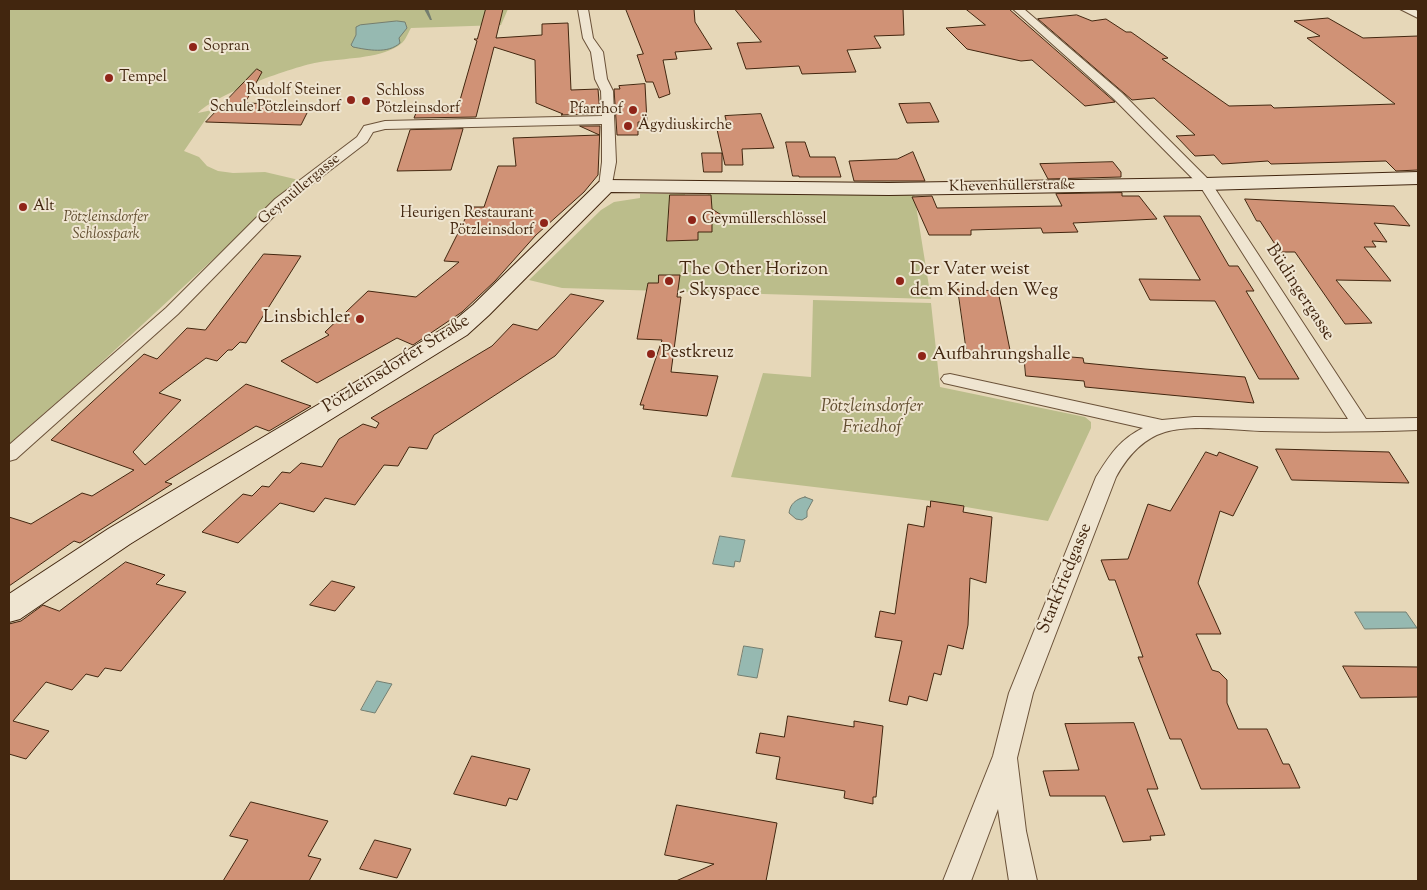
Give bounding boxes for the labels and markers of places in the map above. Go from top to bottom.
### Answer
place label: Sopran [203,38,250,56]
marker: Sopran [187,41,199,53]
place label: Tempel [119,69,167,87]
marker: Tempel [103,72,115,84]
place label: Rudolf Steiner Schule Pötzleinsdorf [210,82,341,117]
place label: Schloss Pötzleinsdorf [376,83,460,118]
marker: Rudolf Steiner Schule Pötzleinsdorf [345,94,357,106]
marker: Schloss Pötzleinsdorf [360,95,372,107]
place label: Pfarrhof [570,101,623,119]
marker: Pfarrhof [627,104,639,116]
place label: Ägydiuskirche [638,117,732,135]
marker: Ägydiuskirche [622,120,634,132]
place label: Alt [33,198,54,216]
marker: Alt [17,201,29,213]
place label: Heurigen Restaurant Pötzleinsdorf [400,205,534,240]
place label: Geymüllerschlössel [702,211,827,229]
marker: Geymüllerschlössel [686,214,698,226]
marker: Heurigen Restaurant Pötzleinsdorf [538,217,550,229]
place label: The Other Horizon - Skyspace [679,260,828,302]
place label: Der Vater weist dem Kind den Weg [910,260,1058,302]
marker: The Other Horizon - Skyspace [663,275,675,287]
marker: Der Vater weist dem Kind den Weg [894,275,906,287]
place label: Linsbichler [263,308,350,330]
marker: Linsbichler [354,313,366,325]
place label: Pestkreuz [661,343,734,365]
place label: Aufbahrungshalle [932,345,1071,367]
marker: Pestkreuz [645,348,657,360]
marker: Aufbahrungshalle [916,350,928,362]

